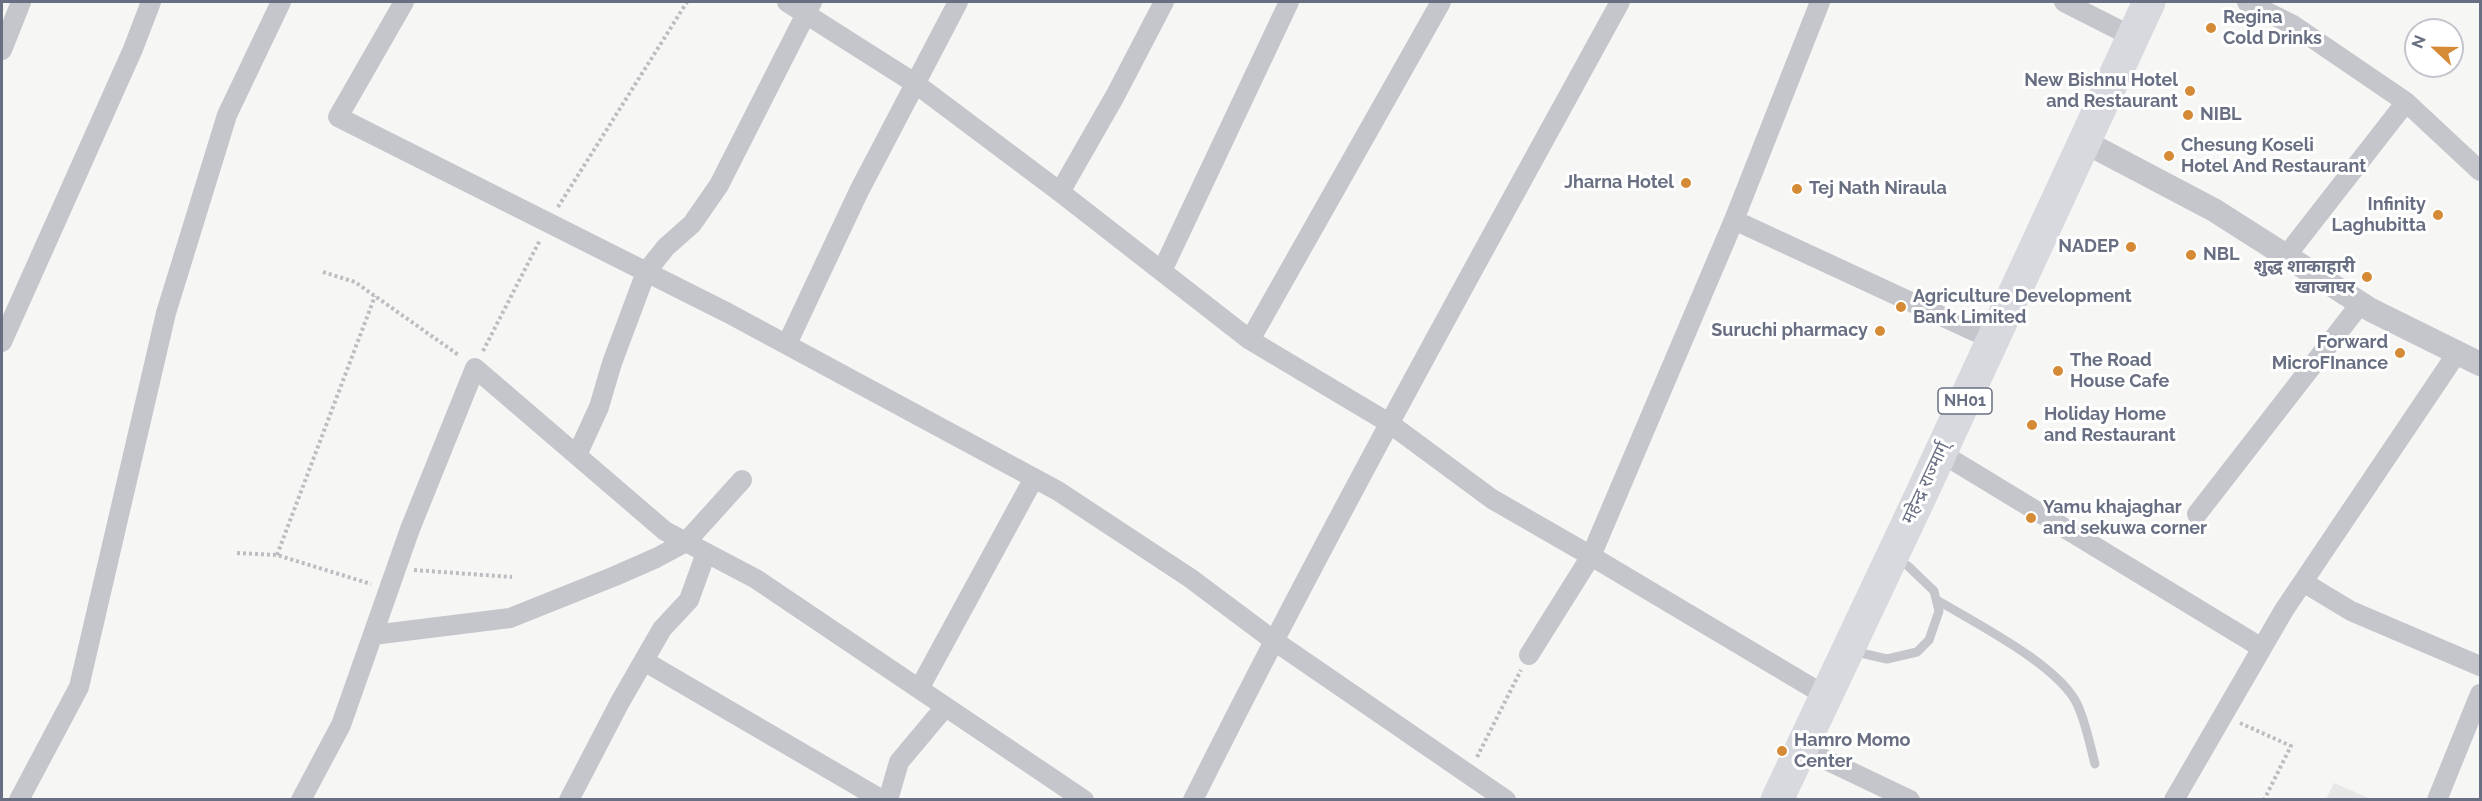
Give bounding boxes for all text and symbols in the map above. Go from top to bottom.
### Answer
place label: Regina Cold Drinks [2223,7,2322,50]
north arrow [2404,18,2464,78]
marker: Regina Cold Drinks [2204,21,2218,35]
text: N [2408,33,2430,51]
place label: New Bishnu Hotel and Restaurant [2024,70,2178,112]
marker: New Bishnu Hotel and Restaurant [2183,84,2197,98]
place label: NIBL [2200,104,2242,126]
marker: NIBL [2181,108,2195,122]
place label: Chesung Koseli Hotel And Restaurant [2181,135,2366,178]
marker: Chesung Koseli Hotel And Restaurant [2162,149,2176,163]
place label: Jharna Hotel [1564,172,1674,194]
marker: Jharna Hotel [1679,176,1693,190]
place label: Tej Nath Niraula [1809,178,1947,200]
marker: Tej Nath Niraula [1790,182,1804,196]
place label: Infinity Laghubitta [2332,194,2426,236]
marker: Infinity Laghubitta [2431,208,2445,222]
place label: NADEP [2058,236,2119,258]
marker: NADEP [2124,240,2138,254]
place label: NBL [2203,244,2239,266]
marker: NBL [2184,248,2198,262]
place label: शुद्ध शाकाहारी खाजाघर [2254,256,2355,298]
marker: शुद्ध शाकाहारी खाजाघर [2360,270,2374,284]
place label: Agriculture Development Bank Limited [1913,286,2132,328]
marker: Agriculture Development Bank Limited [1894,300,1908,314]
place label: Suruchi pharmacy [1711,320,1868,342]
marker: Suruchi pharmacy [1873,324,1887,338]
place label: Forward MicroFInance [2272,332,2388,374]
marker: Forward MicroFInance [2393,346,2407,360]
place label: The Road House Cafe [2070,350,2169,392]
marker: The Road House Cafe [2051,364,2065,378]
road number: NH01 [1938,388,1992,414]
place label: Holiday Home and Restaurant [2044,404,2176,446]
marker: Holiday Home and Restaurant [2025,418,2039,432]
street label: महेन्द्र राज्मार्ग् [1898,439,1954,527]
place label: Yamu khajaghar and sekuwa corner [2043,497,2207,540]
marker: Yamu khajaghar and sekuwa corner [2024,511,2038,525]
place label: Hamro Momo Center [1794,730,1910,772]
marker: Hamro Momo Center [1775,744,1789,758]

